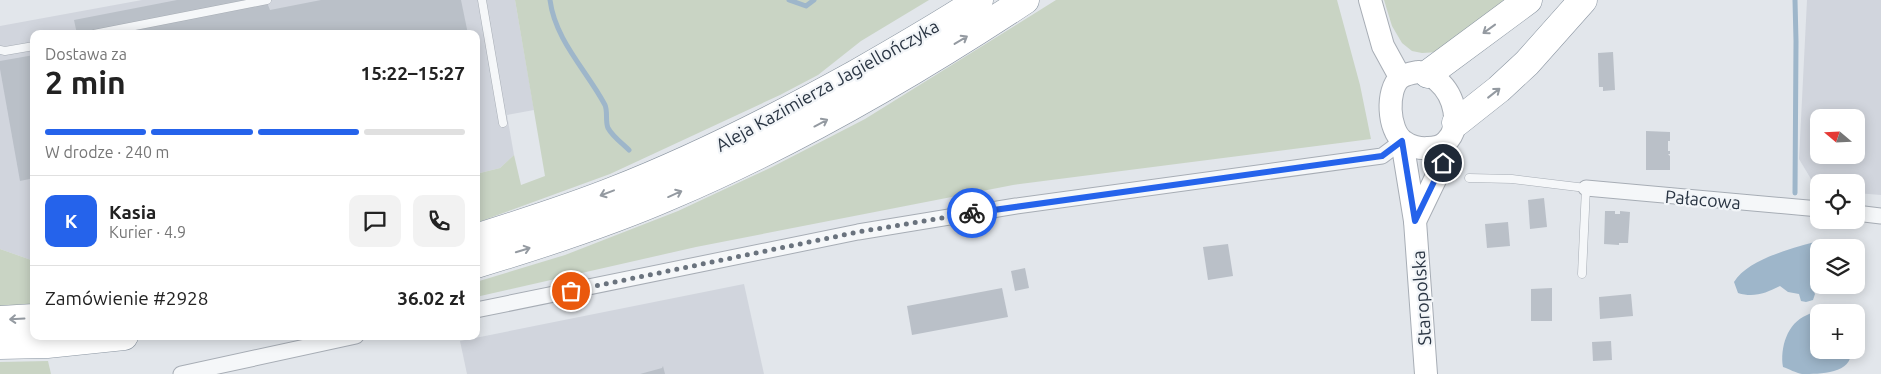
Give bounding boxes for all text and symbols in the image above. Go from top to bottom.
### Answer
street label: Aleja Kazimierza Jagiellończyka [712,15,942,155]
one-way arrow [1482,24,1496,34]
one-way arrow [954,35,968,45]
text: Dostawa za [45,45,127,63]
text: 15:22–15:27 [360,62,465,84]
text: 2 min [45,64,126,100]
one-way arrow [1487,87,1500,98]
north arrow [1810,109,1865,164]
map controls [1810,109,1865,359]
one-way arrow [814,118,829,128]
pin [1422,142,1464,184]
text: W drodze · 240 m [45,143,169,161]
icon: home [1429,149,1457,177]
button: locate [1810,174,1865,229]
street label: Pałacowa [1664,186,1742,212]
one-way arrow [667,188,682,198]
courier [947,188,997,238]
one-way arrow [600,189,615,198]
button: chat [349,195,401,247]
button: phone [413,195,465,247]
icon: bike [958,199,986,227]
text: Kasia [109,201,156,223]
text: K [65,210,77,232]
text: Kurier · 4.9 [109,223,186,241]
button: layers [1810,239,1865,294]
one-way arrow [515,245,531,255]
street label: Staropolska [1408,250,1434,346]
pin [550,270,592,312]
icon: bag [557,277,585,305]
text: Zamówienie #2928 [45,287,209,309]
text: 36.02 zł [397,287,465,309]
button: + [1810,304,1865,359]
one-way arrow [9,315,25,324]

